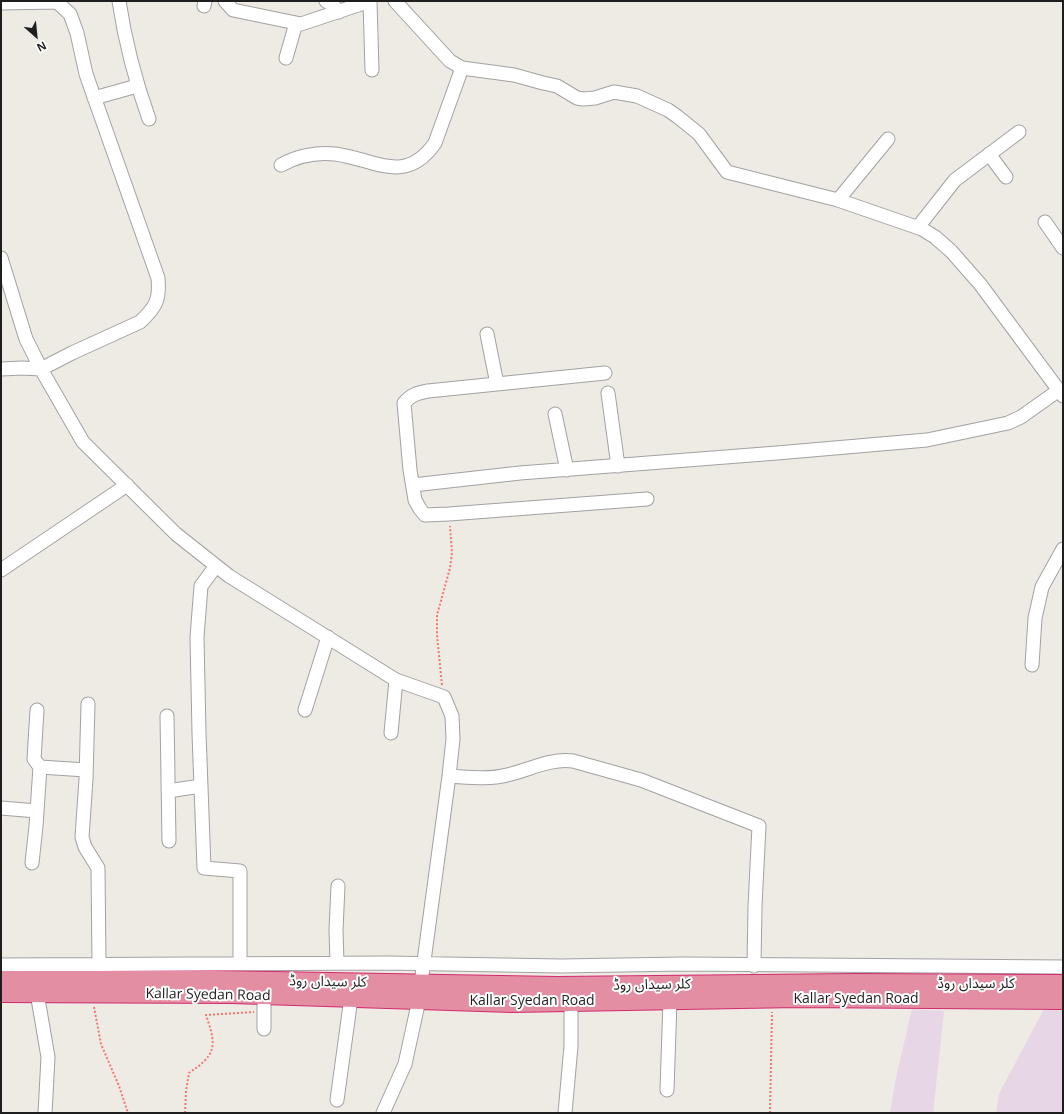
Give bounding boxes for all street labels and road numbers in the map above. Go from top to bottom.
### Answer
street label: کلر سیداں روڈ [289,973,367,991]
street label: کلر سیداں روڈ [613,976,691,994]
street label: کلر سیداں روڈ [937,976,1015,992]
street label: Kallar Syedan Road [145,986,271,1004]
street label: Kallar Syedan Road [793,991,919,1007]
street label: Kallar Syedan Road [469,993,595,1009]

